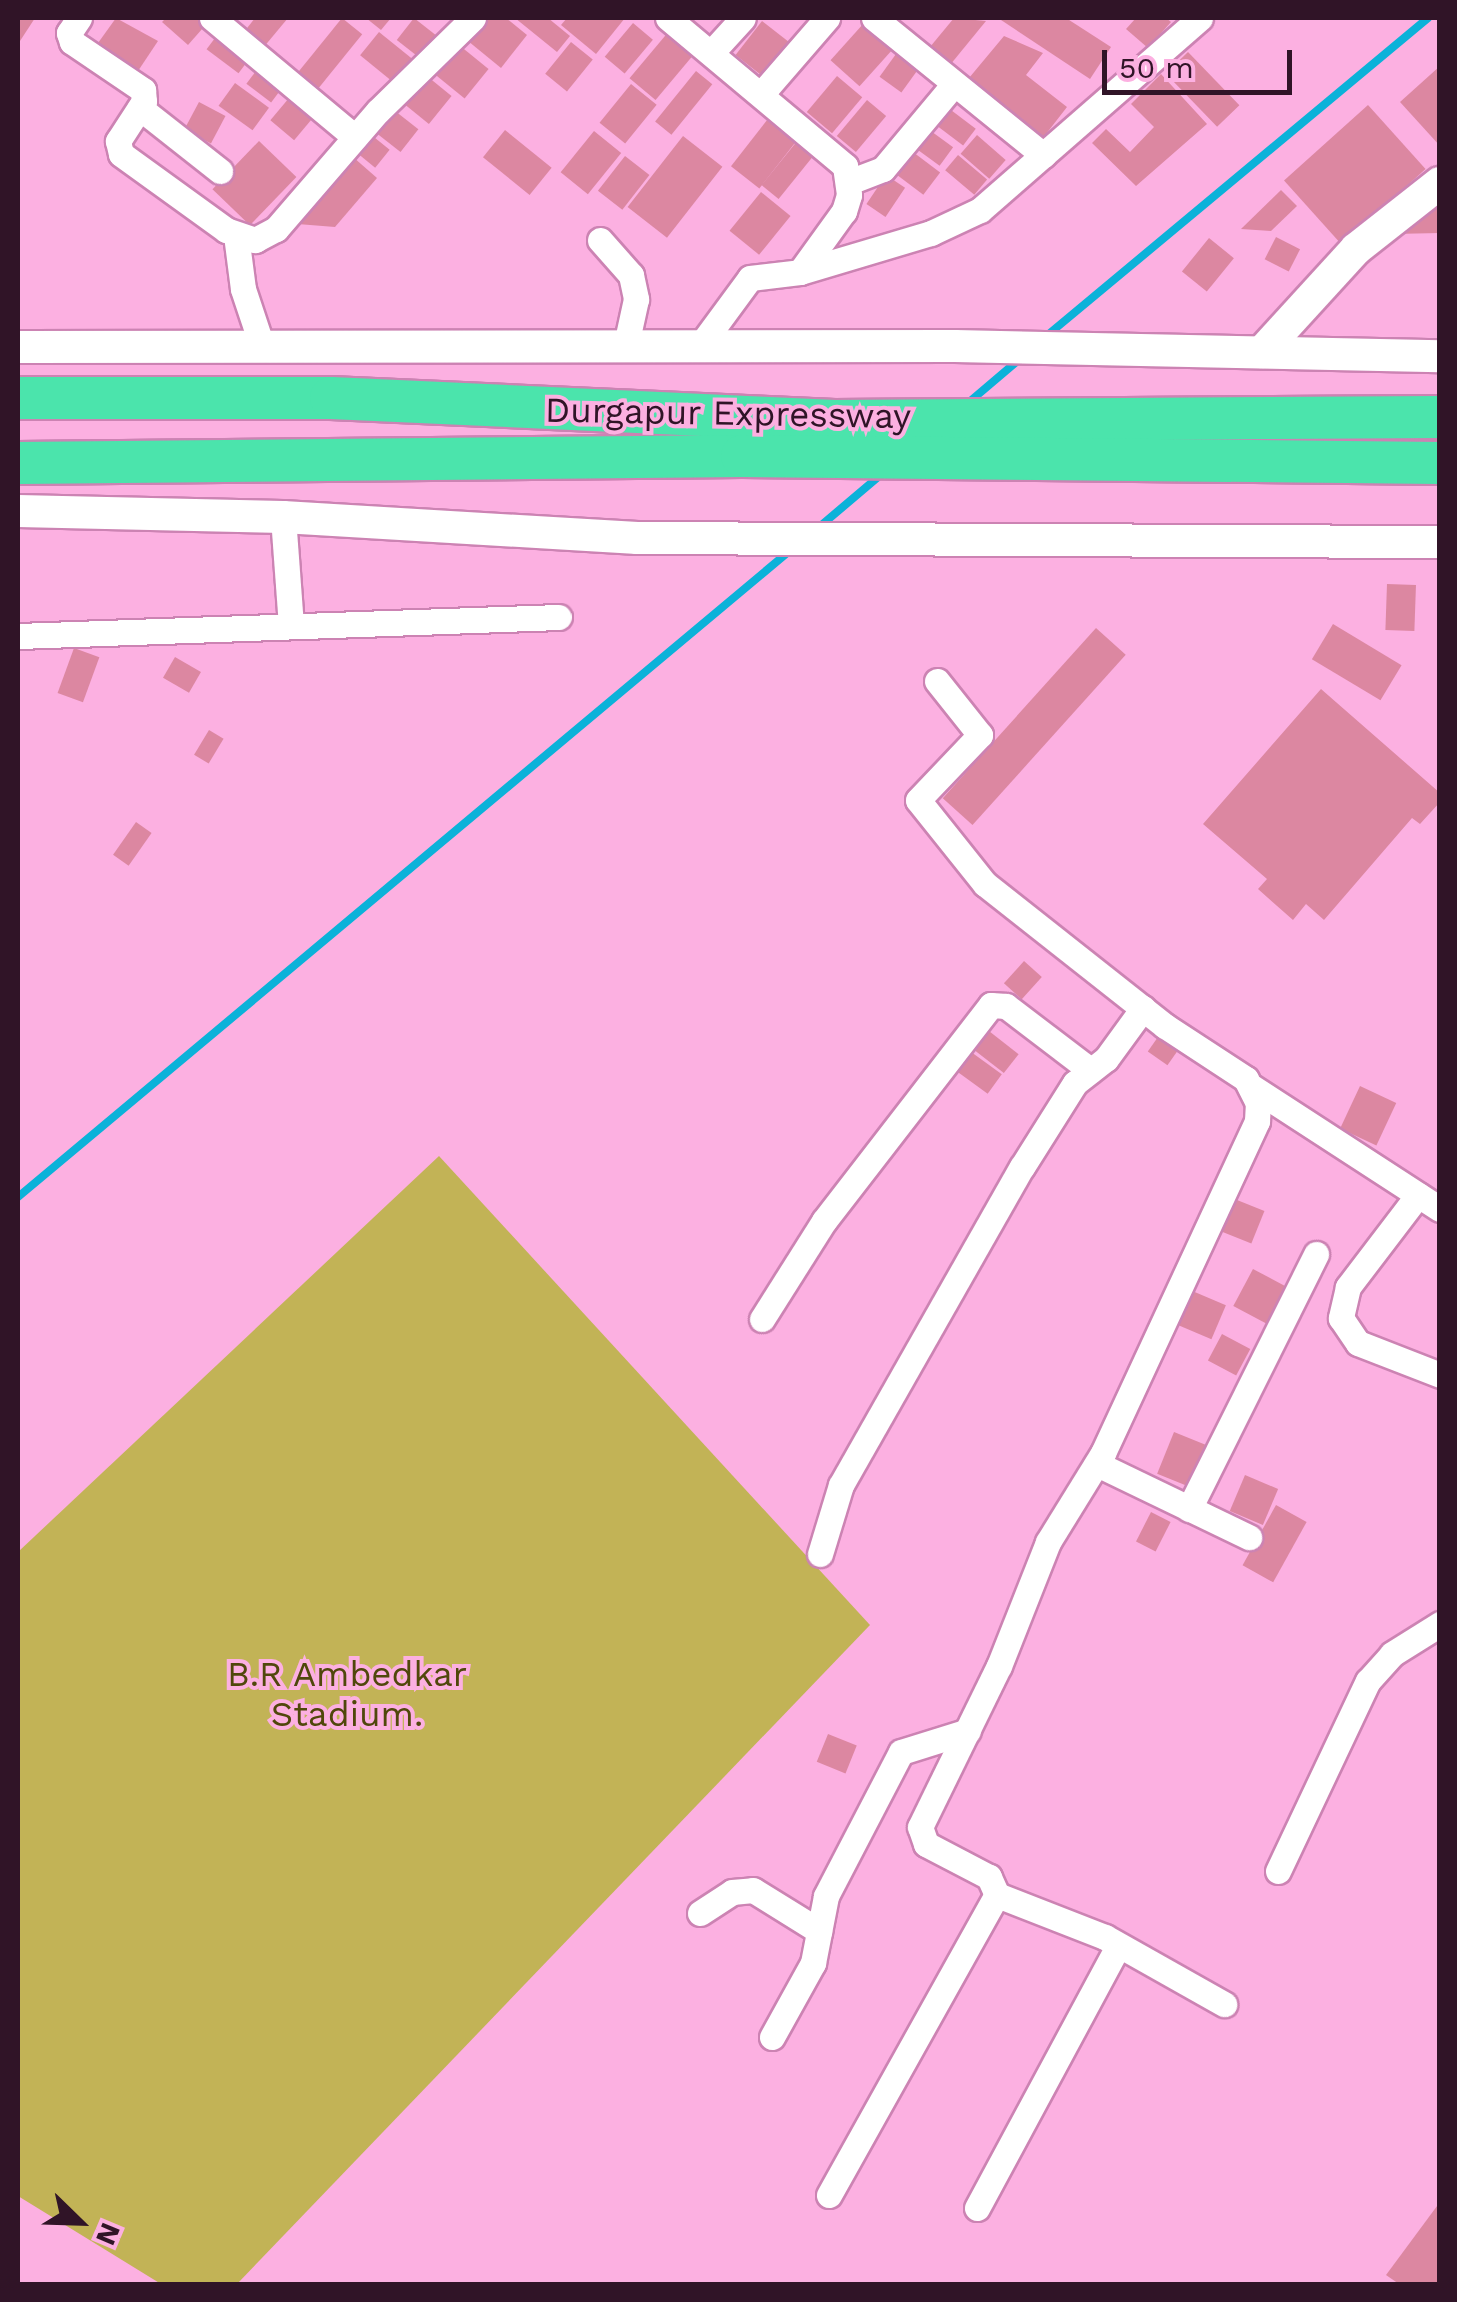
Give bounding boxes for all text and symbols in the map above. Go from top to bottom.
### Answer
scale bar [1107,30,1297,92]
text: 50 m [1119,50,1194,85]
street label: Durgapur Expressway [544,389,912,437]
park label: B.R Ambedkar Stadium. [226,1653,468,1735]
north arrow [30,2172,130,2272]
text: N [89,2218,127,2250]

